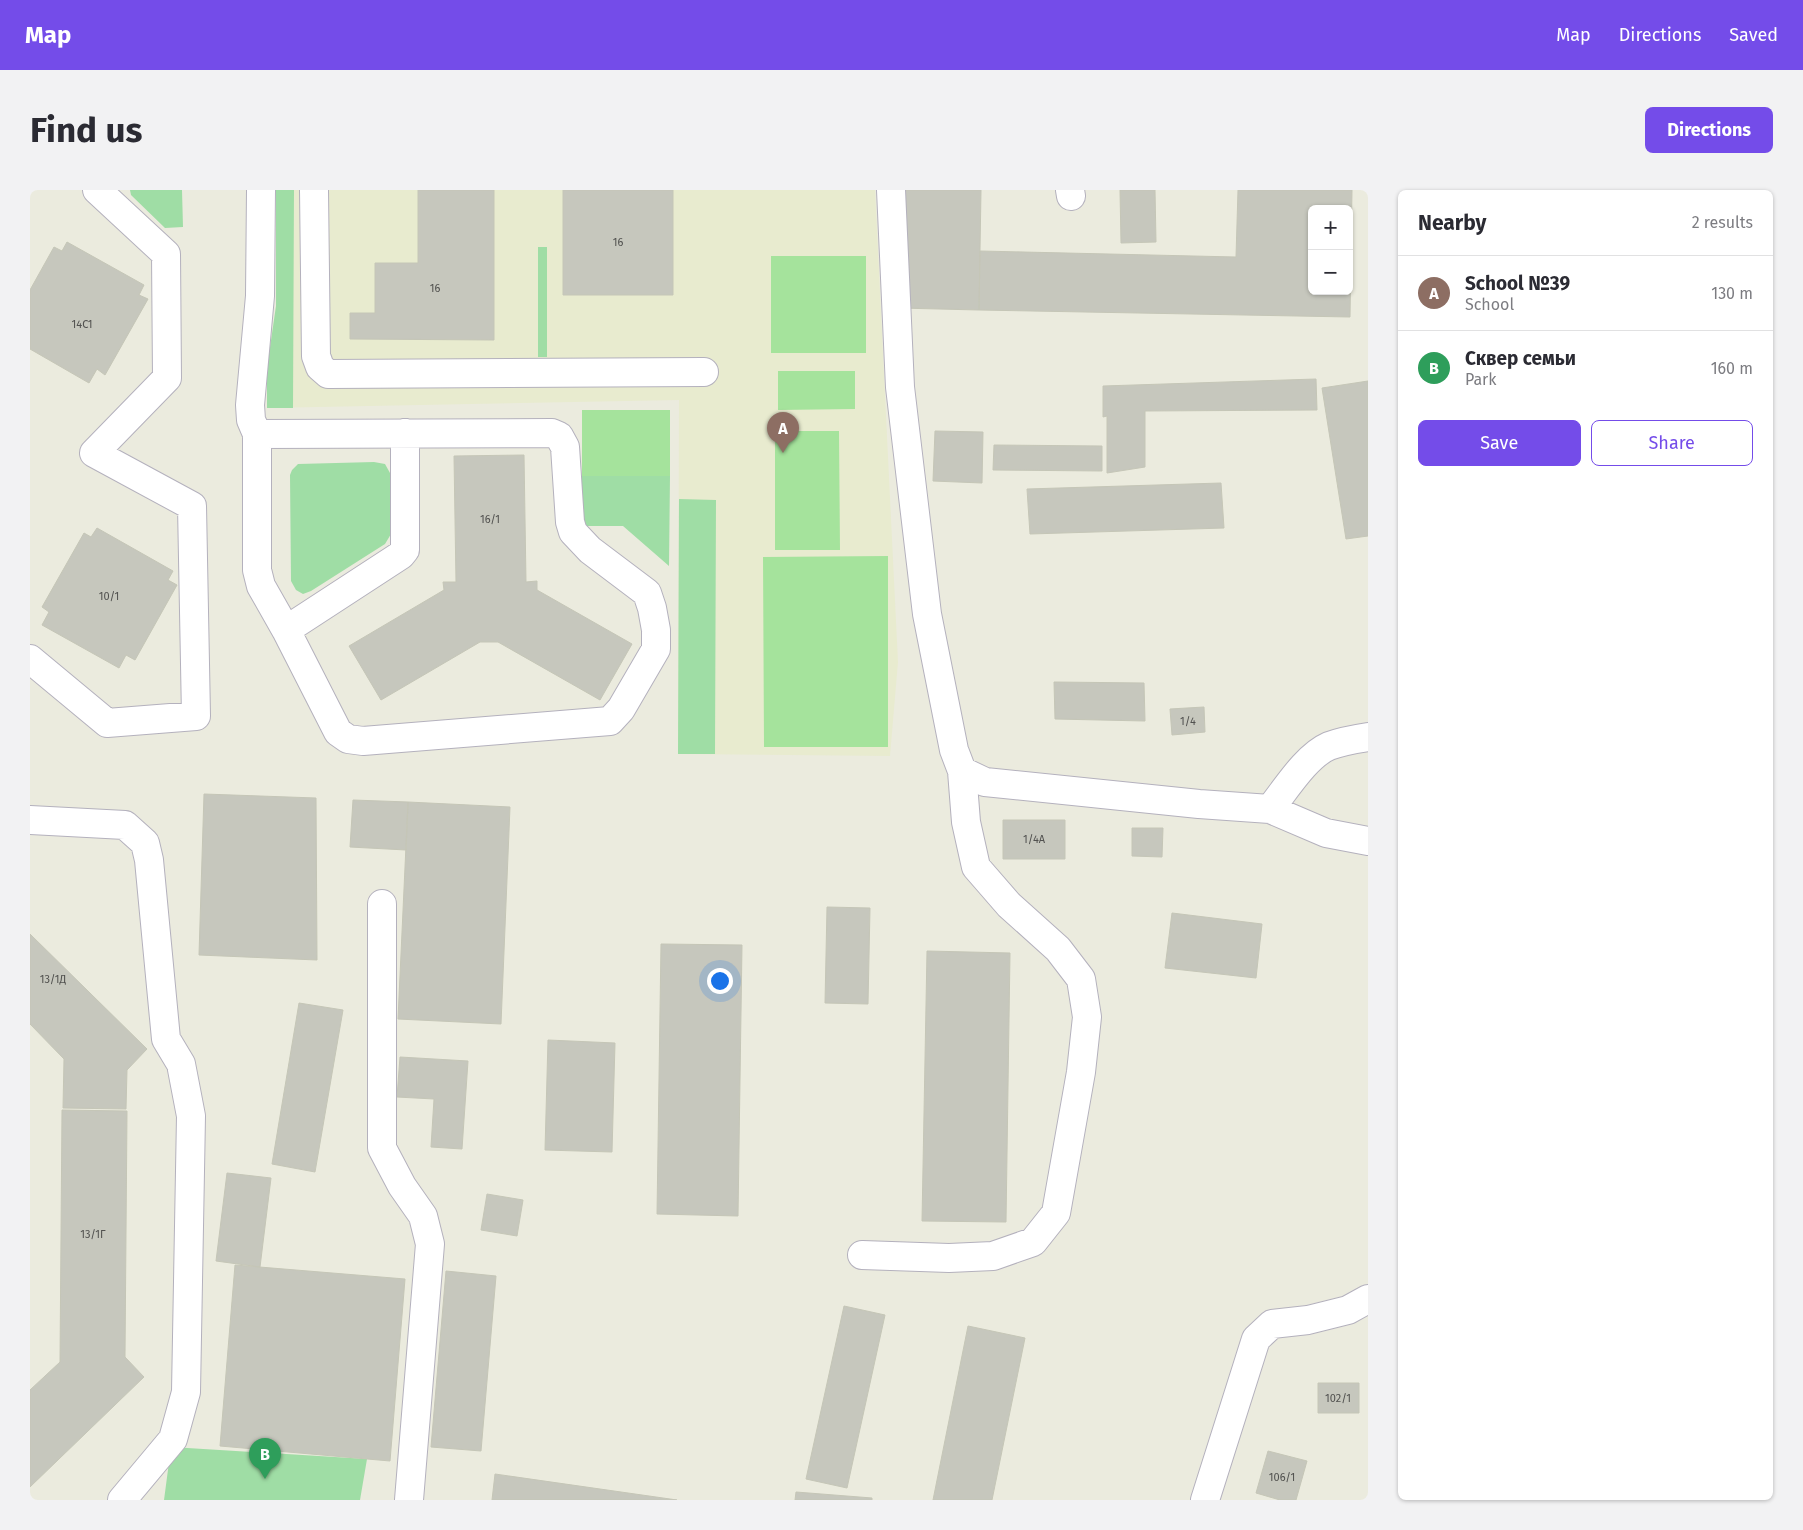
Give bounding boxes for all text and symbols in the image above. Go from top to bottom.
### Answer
text: Map [25,21,71,49]
text: Map [1556,24,1591,46]
text: Directions [1619,24,1701,46]
text: Saved [1729,24,1778,46]
button: Directions [1645,107,1773,153]
text: Find us [30,109,142,151]
map controls [1308,205,1353,295]
button: + [1308,205,1353,250]
text: Nearby [1418,210,1486,236]
text: 2 results [1692,213,1753,232]
house number: 16 [613,236,623,249]
button: − [1308,250,1353,295]
text: School №39 [1465,272,1570,295]
house number: 16 [430,282,440,295]
text: A [1429,284,1439,303]
text: 130 m [1711,284,1753,303]
text: School [1465,295,1514,314]
house number: 14С1 [72,318,92,331]
text: Сквер семьи [1465,347,1576,370]
text: B [1429,359,1439,378]
text: 160 m [1711,359,1753,378]
text: Park [1465,370,1497,389]
pin: A [767,412,799,453]
button: Save [1418,420,1581,466]
button: Share [1591,420,1753,466]
house number: 16/1 [480,513,500,526]
house number: 10/1 [99,590,119,603]
house number: 1/4 [1180,715,1196,728]
house number: 1/4А [1023,833,1046,846]
your location [707,968,733,994]
house number: 13/1Д [40,973,67,986]
house number: 13/1Г [80,1228,106,1241]
house number: 102/1 [1325,1392,1351,1405]
pin: B [249,1438,281,1479]
house number: 106/1 [1269,1471,1295,1484]

